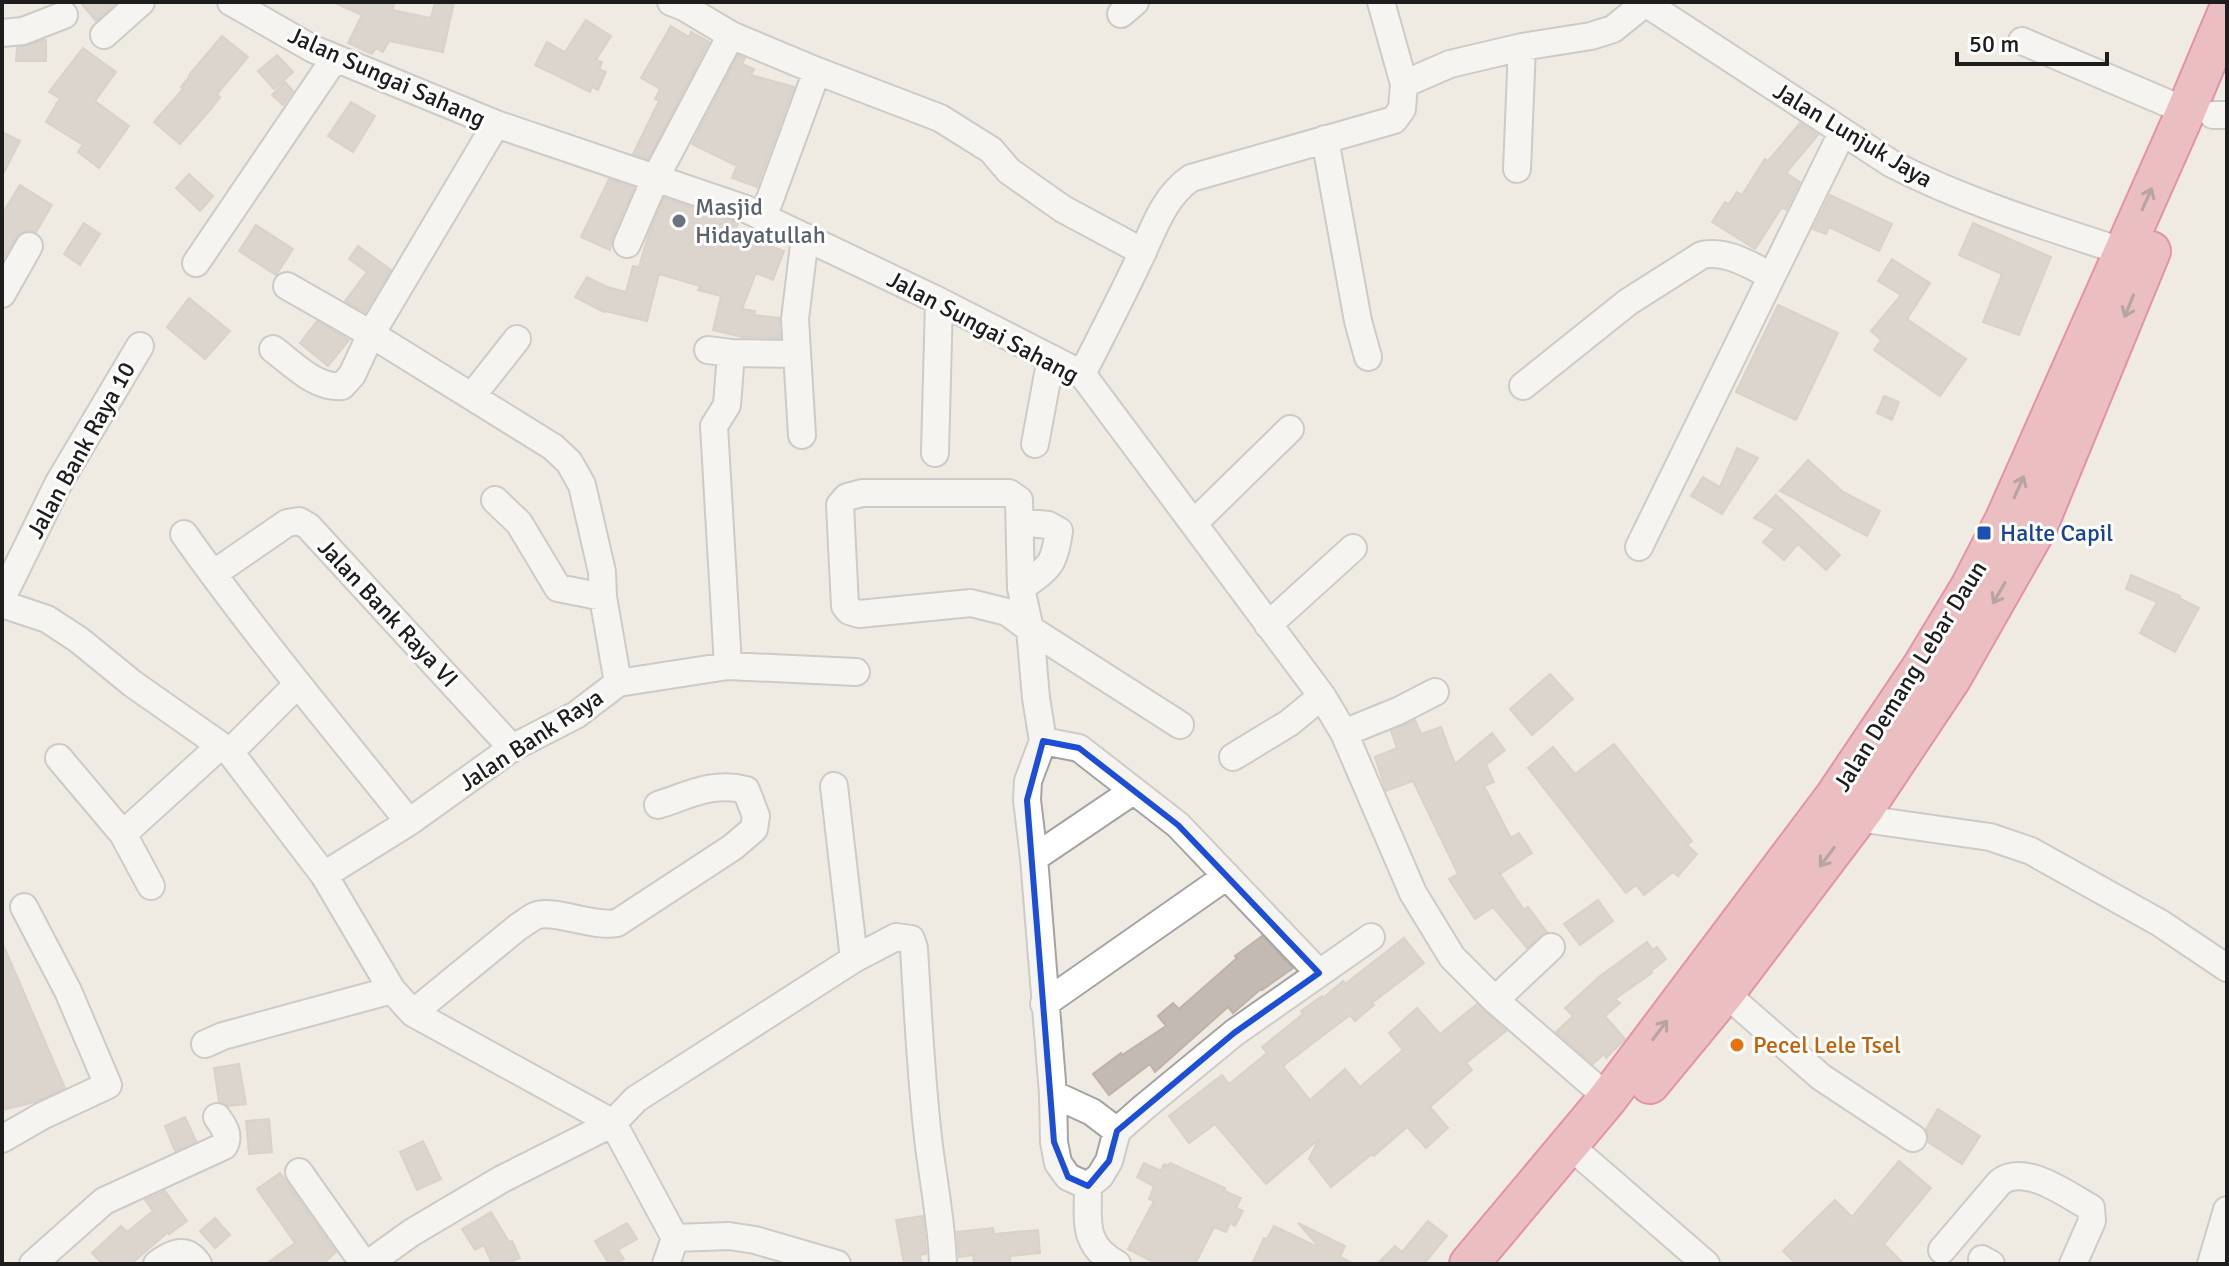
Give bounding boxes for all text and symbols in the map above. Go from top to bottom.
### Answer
scale bar [1957,16,2107,66]
street label: Jalan Sungai Sahang [284,20,490,134]
text: 50 m [1969,29,2019,59]
street label: Jalan Lunjuk Jaya [1768,76,1938,194]
one-way arrow [2141,187,2156,211]
place label: Masjid Hidayatullah [695,192,826,250]
marker: Masjid Hidayatullah [670,212,688,230]
street label: Jalan Sungai Sahang [882,264,1084,390]
one-way arrow [2121,293,2135,318]
street label: Jalan Bank Raya 10 [20,356,142,544]
one-way arrow [2012,476,2027,500]
place label: Halte Capil [2000,518,2113,548]
marker: Halte Capil [1975,524,1993,542]
street label: Jalan Bank Raya VI [311,532,465,694]
street label: Jalan Demang Lebar Daun [1827,555,1993,797]
one-way arrow [1991,581,2007,604]
street label: Jalan Bank Raya [453,682,609,798]
one-way arrow [1818,846,1835,868]
one-way arrow [1651,1019,1668,1041]
place label: Pecel Lele Tsel [1753,1030,1901,1060]
marker: Pecel Lele Tsel [1728,1036,1746,1054]

